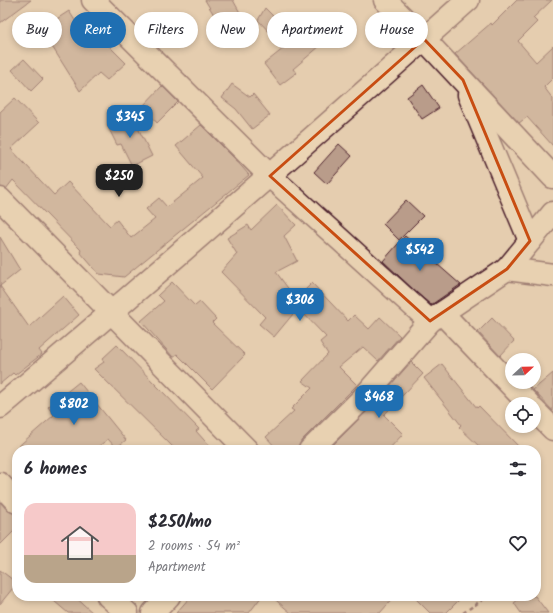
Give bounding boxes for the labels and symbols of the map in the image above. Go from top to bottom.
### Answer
pin: $345 [106,105,154,139]
pin: $250 [95,164,143,198]
pin: $542 [396,238,444,272]
pin: $306 [276,288,324,322]
north arrow [505,353,541,389]
pin: $468 [355,385,403,419]
pin: $802 [50,392,98,426]

